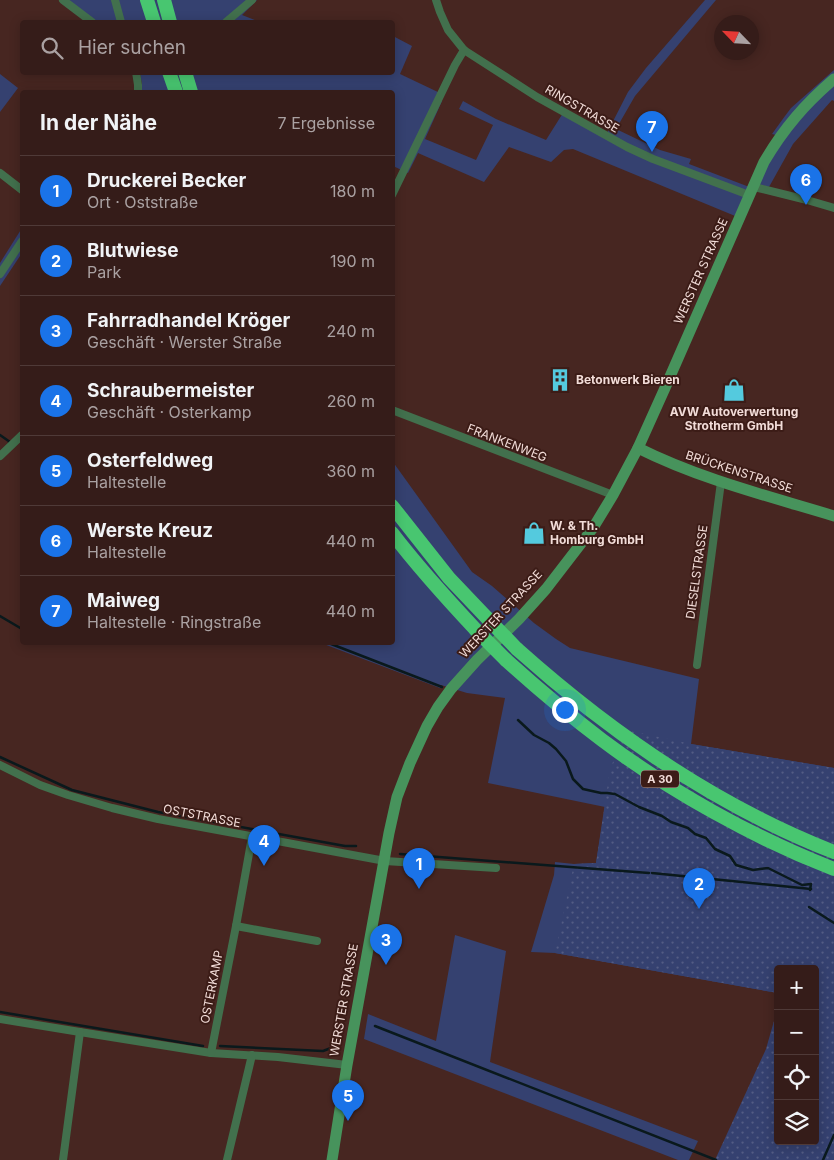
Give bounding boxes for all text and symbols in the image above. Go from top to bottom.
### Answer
north arrow [714,15,759,60]
search box [20,20,395,75]
icon: search [38,34,66,62]
text: Hier suchen [78,36,186,59]
street label: RINGSTRASSE [543,81,622,136]
text: In der Nähe [40,110,157,135]
pin: 7 [636,111,668,152]
text: 7 Ergebnisse [278,113,375,133]
pin: 6 [790,164,822,205]
text: Druckerei Becker [87,169,246,192]
text: 1 [53,181,59,201]
text: 180 m [330,181,375,201]
text: Ort · Oststraße [87,192,198,212]
street label: WERSTER STRASSE [670,215,731,326]
text: Blutwiese [87,239,178,262]
text: 2 [51,251,61,271]
text: 190 m [330,251,375,271]
text: Park [87,262,121,282]
text: Fahrradhandel Kröger [87,309,290,332]
text: 3 [51,321,61,341]
text: 240 m [327,321,375,341]
text: Geschäft · Werster Straße [87,332,282,352]
building icon: Betonwerk Bieren [547,367,573,393]
place label: Betonwerk Bieren [576,372,680,387]
shop icon: AVW Autoverwertung Strotherm GmbH [721,377,747,403]
text: Schraubermeister [87,379,254,402]
text: 4 [51,391,61,411]
text: 260 m [327,391,375,411]
text: Geschäft · Osterkamp [87,402,251,422]
place label: AVW Autoverwertung Strotherm GmbH [670,404,798,433]
street label: FRANKENWEG [465,420,549,465]
street label: BRÜCKENSTRASSE [684,447,795,496]
text: Osterfeldweg [87,449,213,472]
text: 5 [51,461,61,481]
text: 360 m [327,461,375,481]
text: Haltestelle [87,472,166,492]
place label: W. & Th. Homburg GmbH [550,518,644,547]
text: Werste Kreuz [87,519,213,542]
shop icon: W. & Th. Homburg GmbH [521,520,547,546]
street label: DIESELSTRASSE [682,524,711,620]
text: 6 [51,531,61,551]
text: 440 m [326,531,375,551]
text: Haltestelle [87,542,166,562]
street label: WERSTER STRASSE [456,567,545,661]
text: Maiweg [87,589,160,612]
text: 7 [51,601,61,621]
text: 440 m [326,601,375,621]
text: Haltestelle · Ringstraße [87,612,261,632]
your location [552,697,578,723]
road number: A 30 [641,771,679,788]
street label: OSTSTRASSE [162,801,242,830]
pin: 4 [248,825,280,866]
pin: 1 [403,848,435,889]
pin: 2 [683,868,715,909]
pin: 3 [370,924,402,965]
street label: WERSTER STRASSE [326,942,361,1058]
street label: OSTERKAMP [197,949,226,1025]
map controls [774,965,819,1145]
button: + [774,965,819,1010]
button: − [774,1010,819,1055]
button: locate [774,1055,819,1100]
pin: 5 [332,1080,364,1121]
button: layers [774,1100,819,1145]

